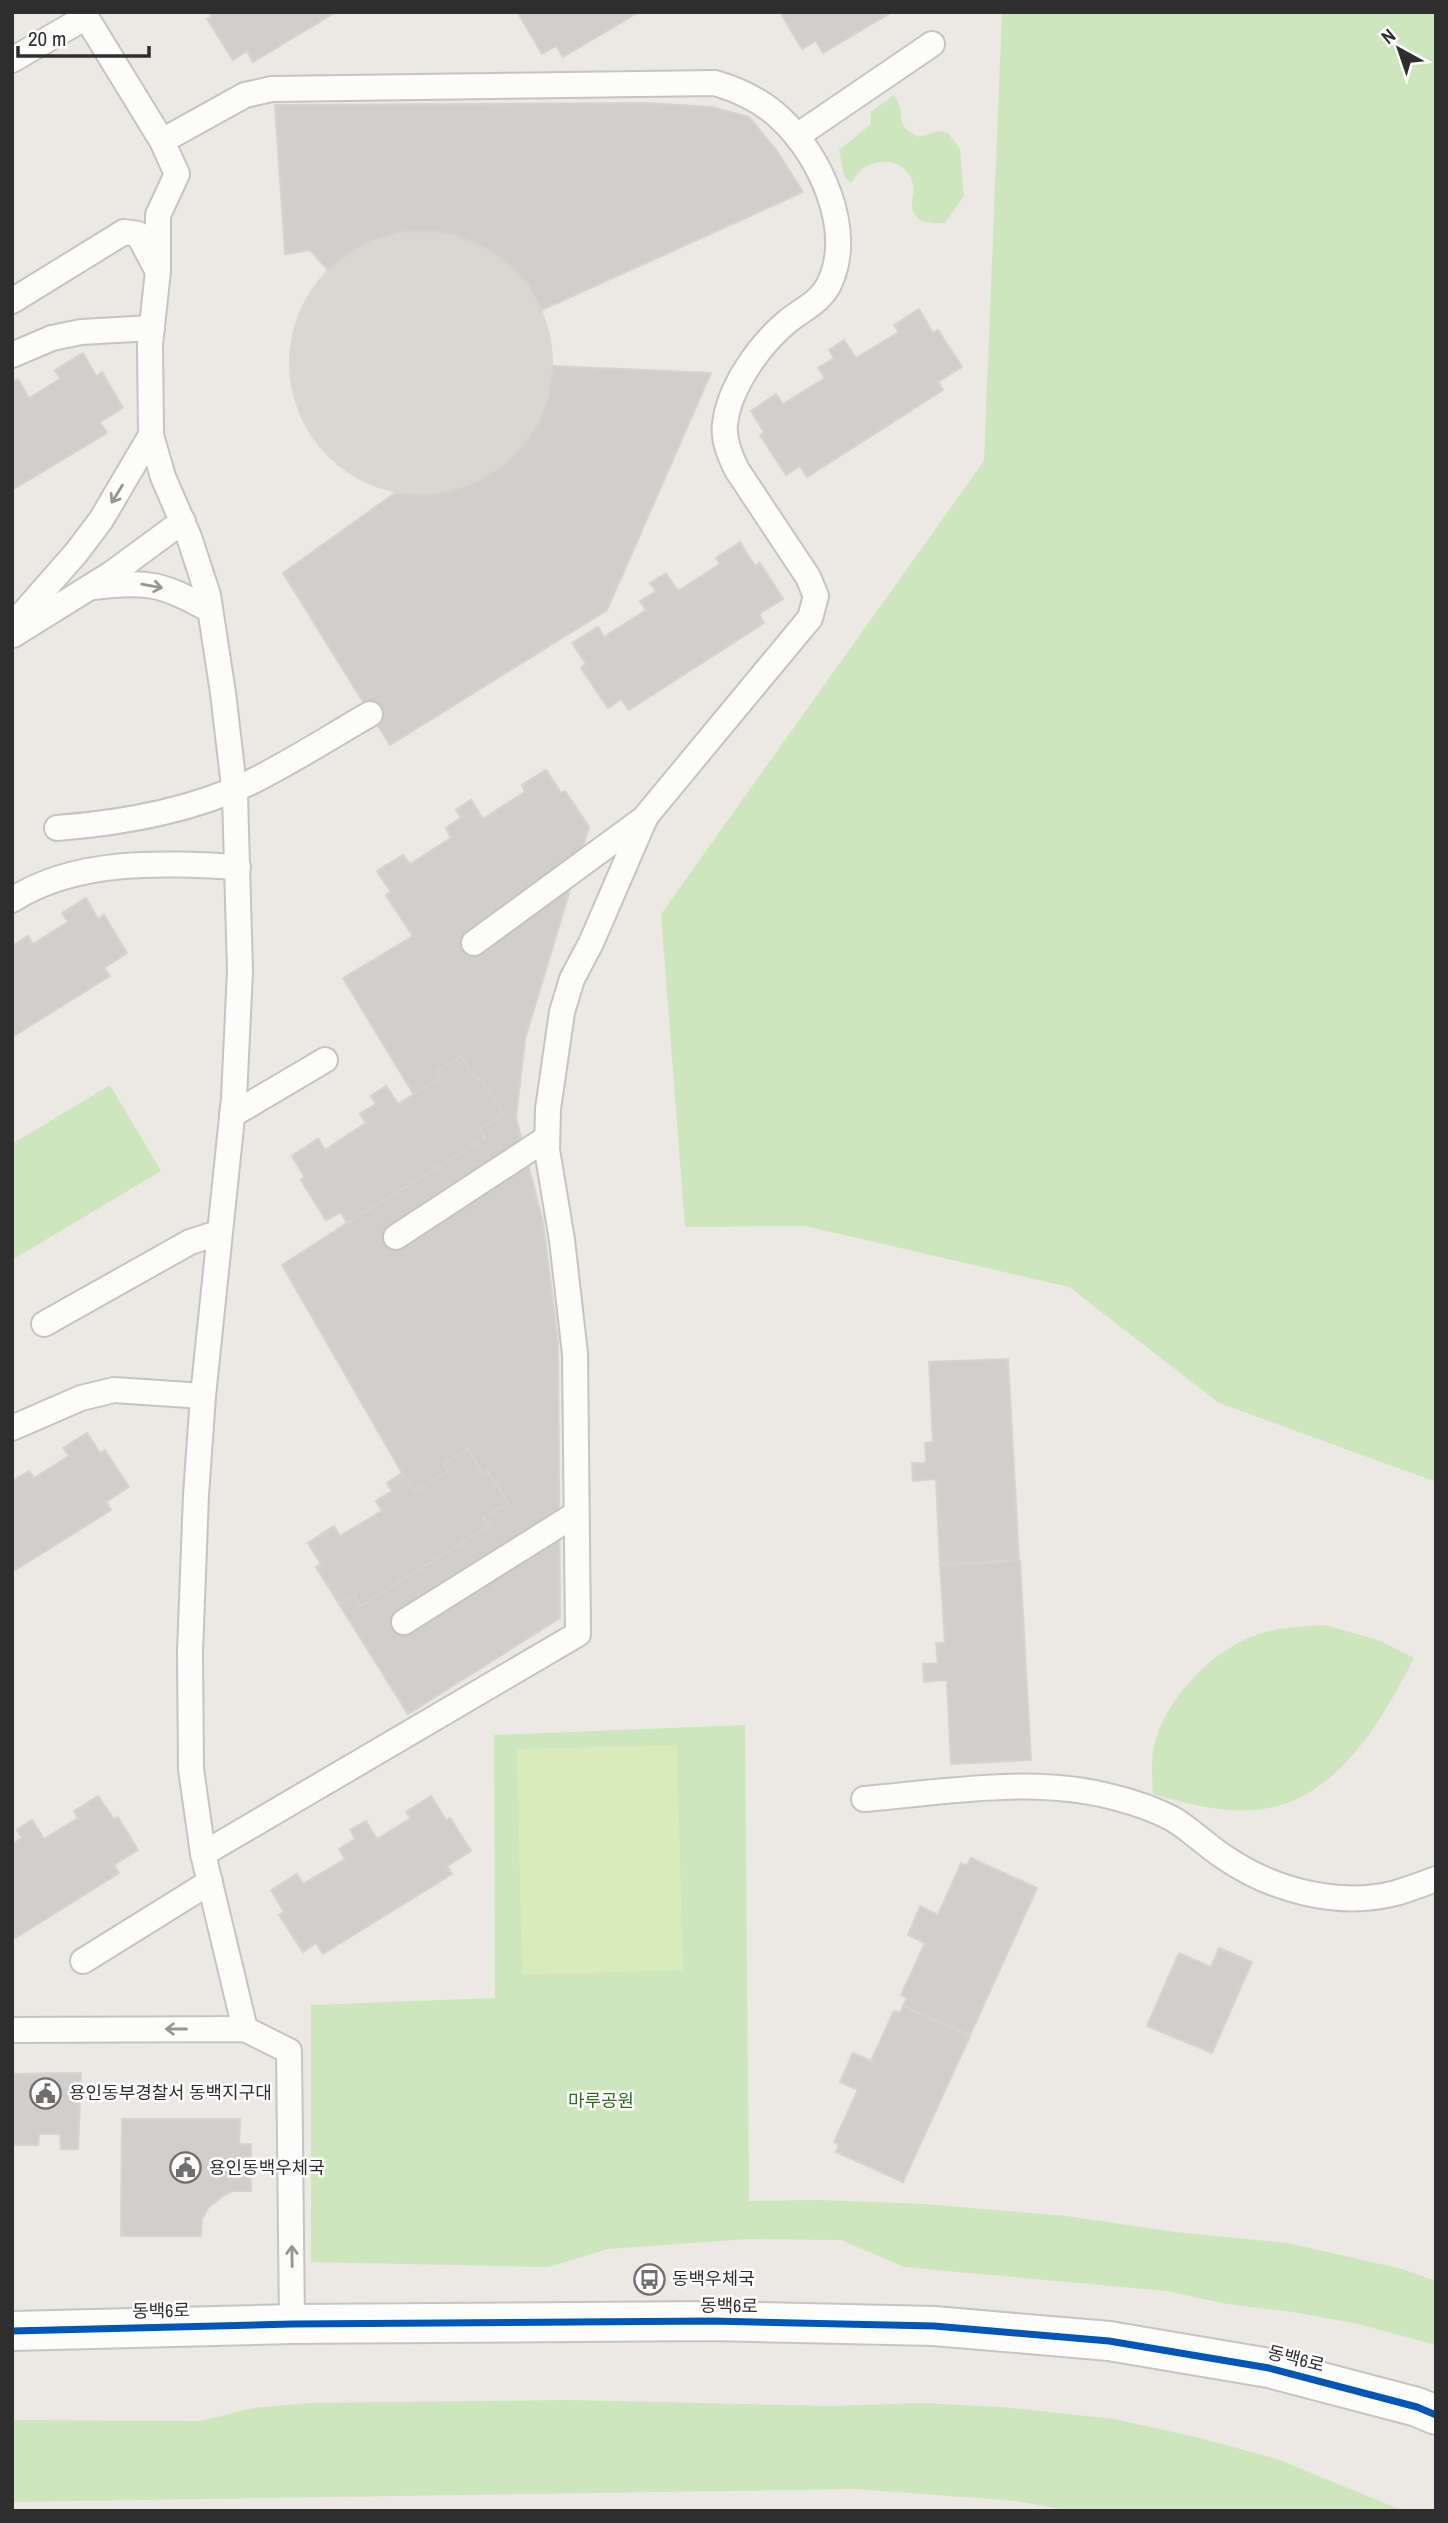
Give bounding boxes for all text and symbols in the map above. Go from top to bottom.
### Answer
scale bar [18,14,149,58]
north arrow [1364,14,1434,84]
text: N [1375,22,1401,50]
text: 20 m [28,24,66,53]
one-way arrow [110,484,124,504]
one-way arrow [140,580,163,593]
one-way arrow [165,2022,188,2036]
public building icon: 용인동부경찰서 동백지구대 [29,2076,63,2110]
place label: 용인동부경찰서 동백지구대 [69,2080,272,2105]
park label: 마루공원 [568,2088,634,2113]
public building icon: 용인동백우체국 [169,2151,203,2185]
place label: 용인동백우체국 [209,2155,325,2180]
one-way arrow [285,2245,299,2268]
bus stop icon: 동백우체국 [632,2262,666,2296]
place label: 동백우체국 [672,2266,755,2291]
street label: 동백6로 [700,2292,758,2319]
street label: 동백6로 [132,2297,190,2324]
street label: 동백6로 [1265,2339,1327,2378]

